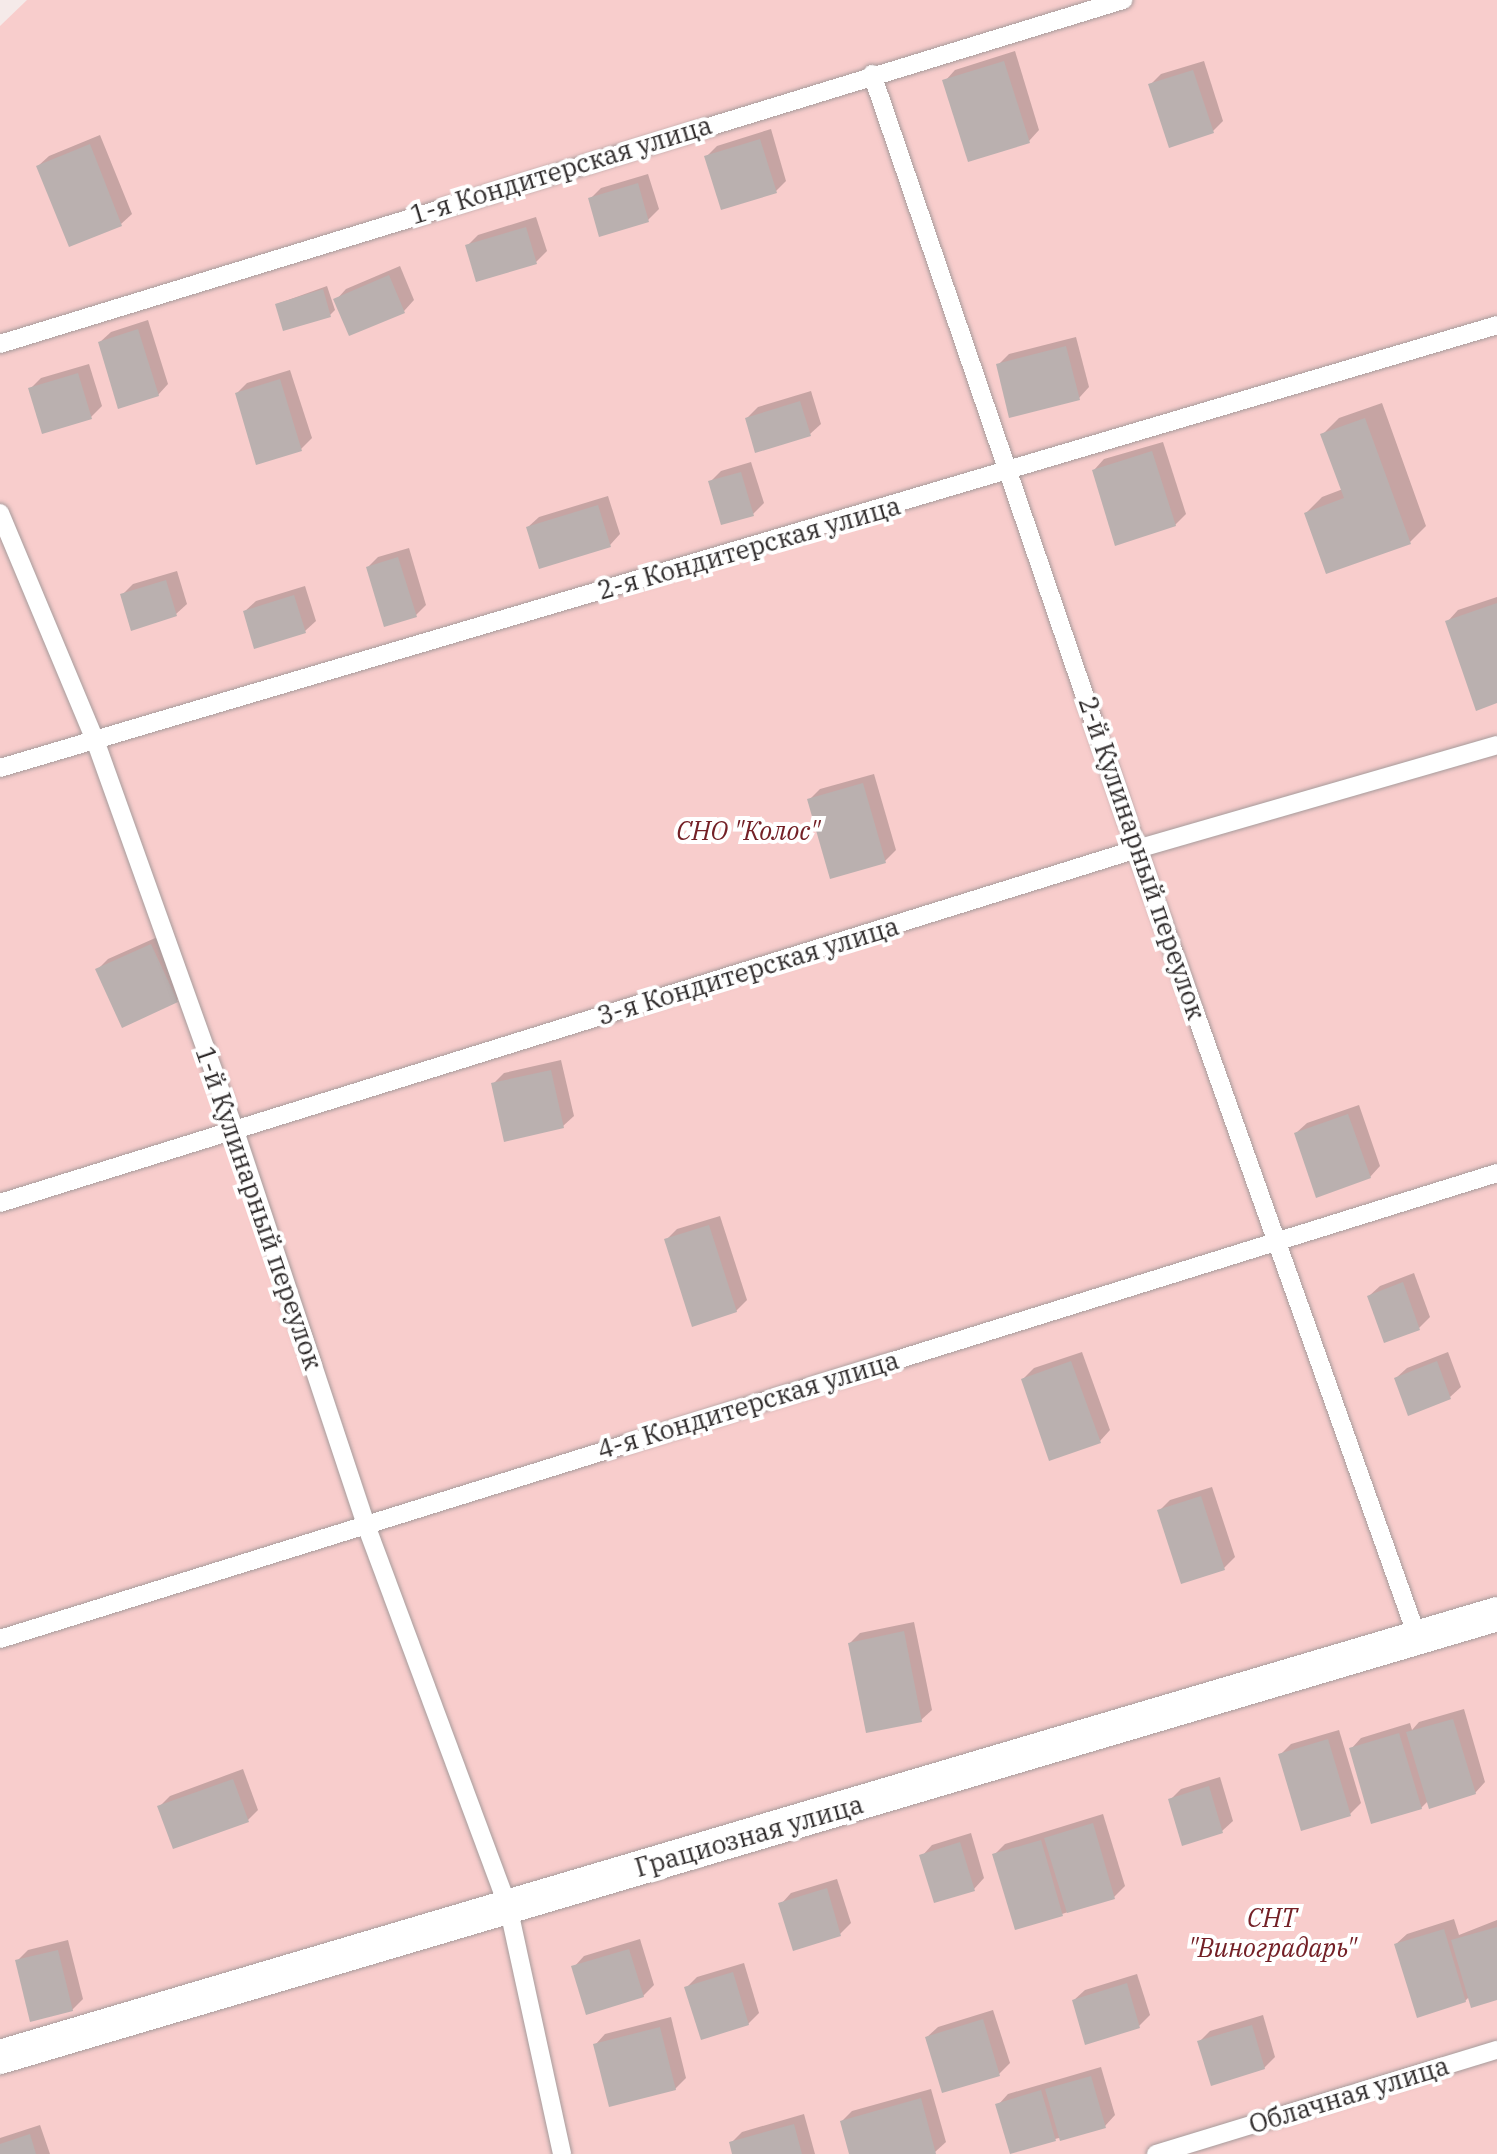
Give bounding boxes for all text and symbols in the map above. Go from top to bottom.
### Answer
street label: 1-я Кондитерская улица [406,109,716,231]
street label: 2-я Кондитерская улица [594,490,904,606]
street label: 2-й Кулинарный переулок [1072,692,1212,1024]
park label: СНО "Колос" [676,815,820,847]
street label: 3-я Кондитерская улица [593,910,903,1032]
street label: 1-й Кулинарный переулок [189,1042,329,1374]
street label: 4-я Кондитерская улица [593,1344,903,1466]
street label: Грациозная улица [631,1788,867,1884]
park label: СНТ "Виноградарь" [1188,1902,1356,1964]
street label: Облачная улица [1245,2050,1453,2140]

